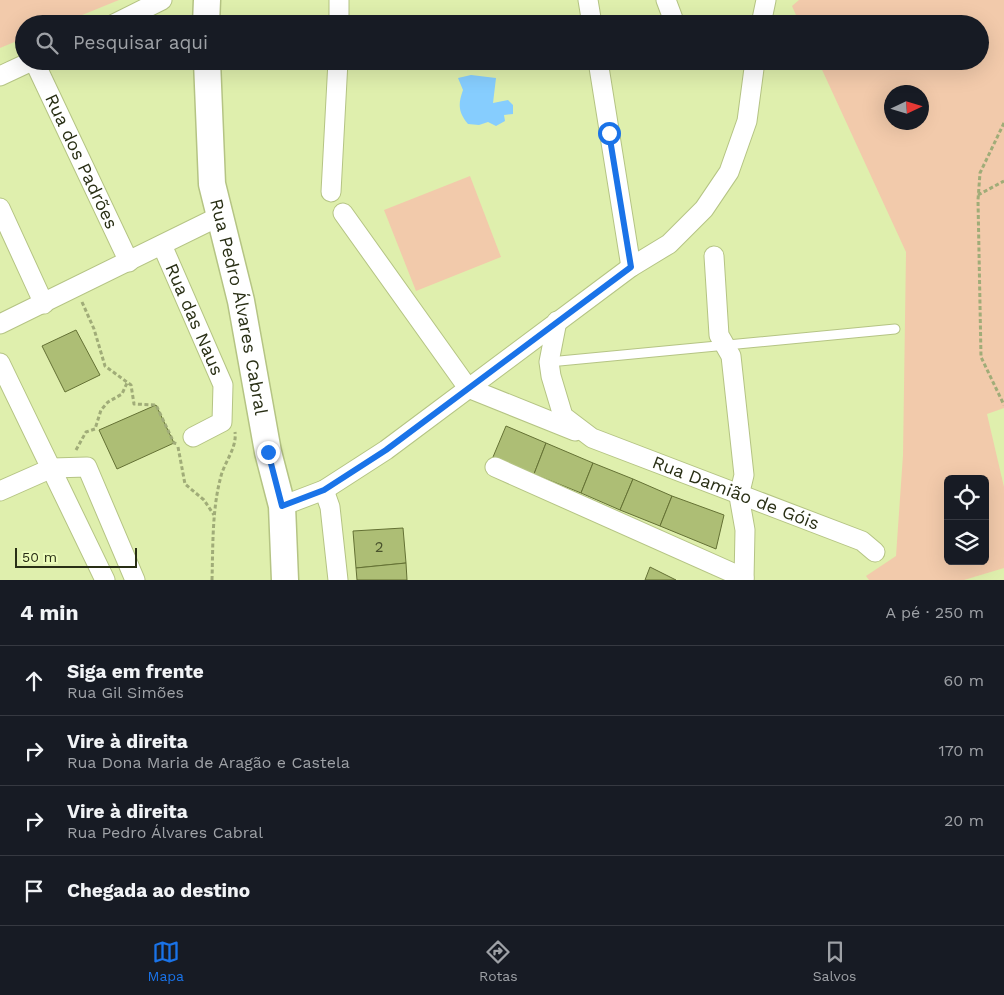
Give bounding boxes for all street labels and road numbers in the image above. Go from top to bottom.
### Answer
street label: Rua dos Padrões [41,90,123,232]
street label: Rua Pedro Álvares Cabral [206,196,272,417]
street label: Rua das Naus [161,260,228,378]
street label: Rua Damião de Góis [650,451,822,534]

